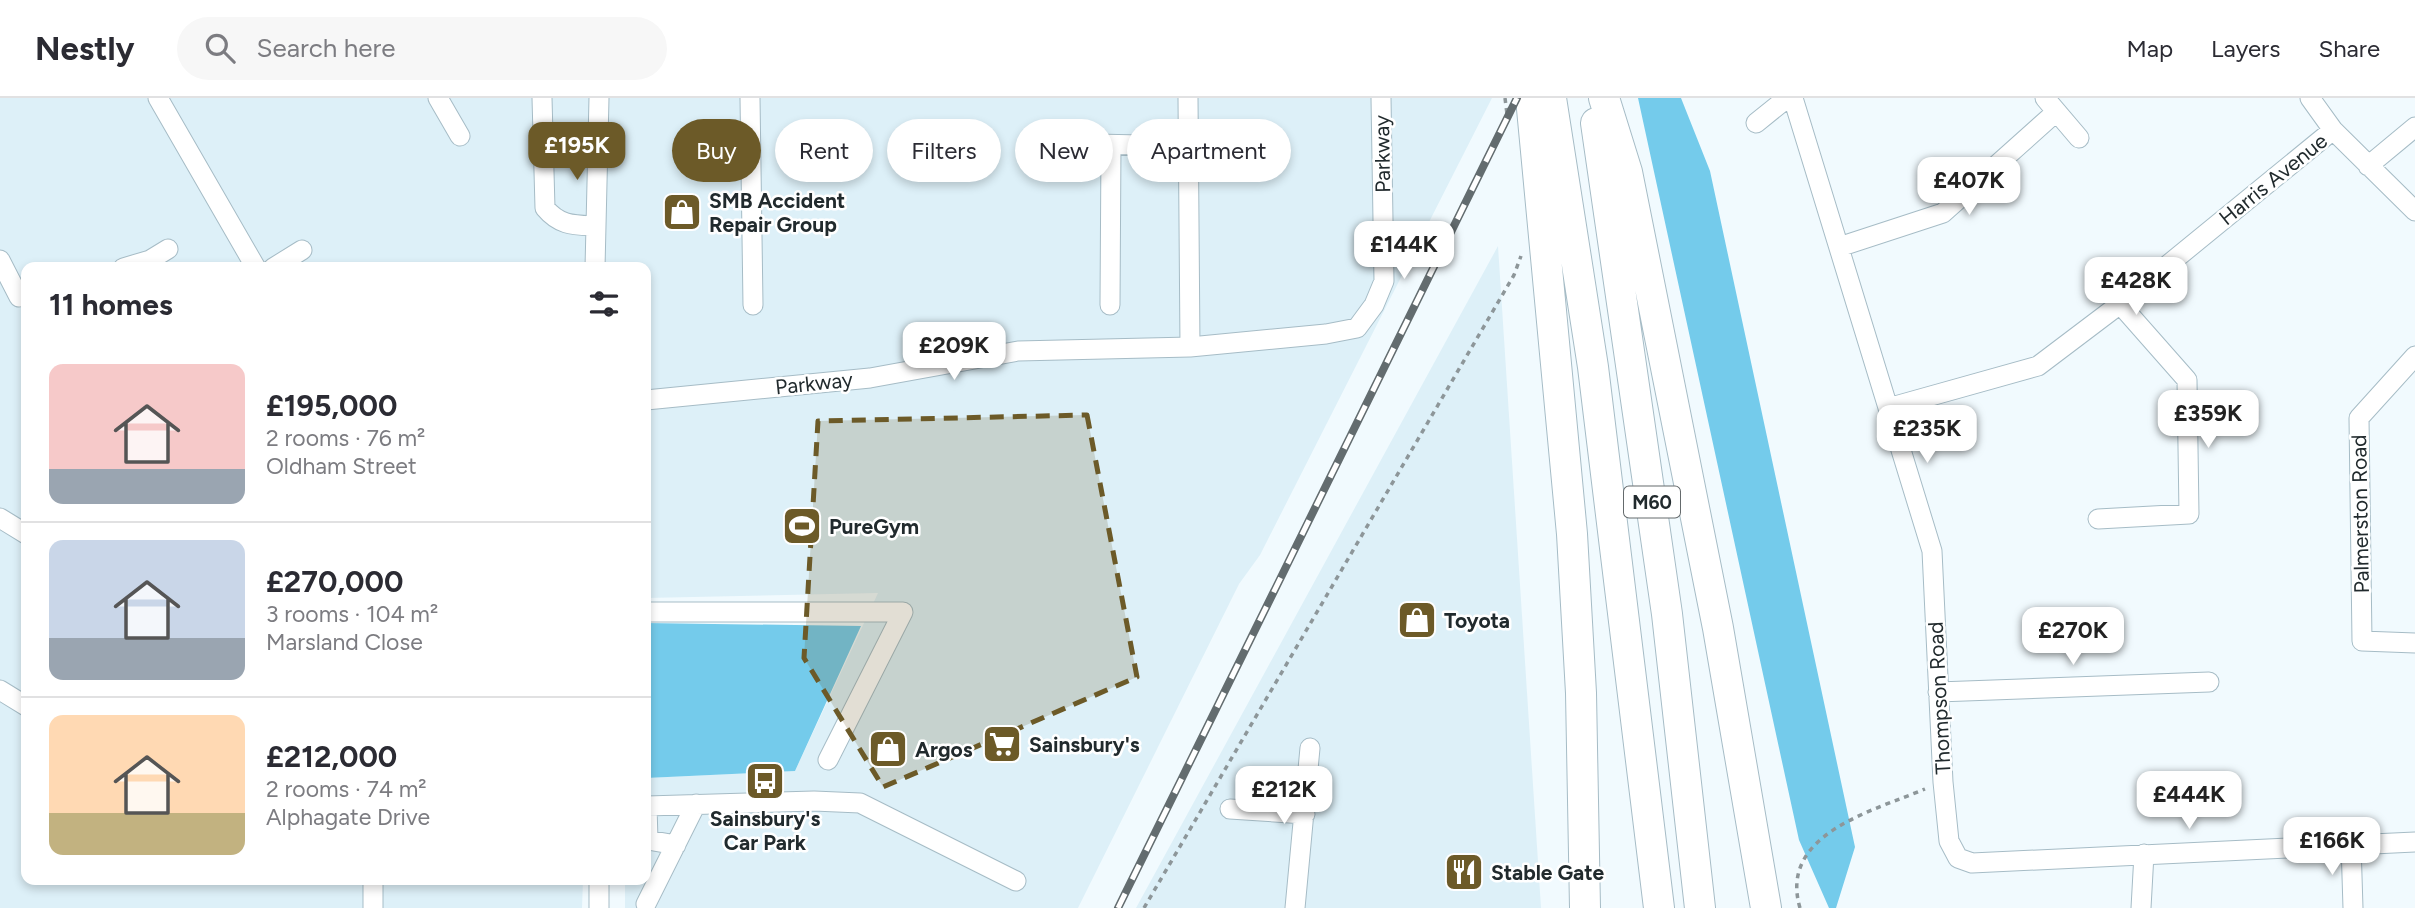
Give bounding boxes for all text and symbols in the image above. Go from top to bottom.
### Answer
search box [177,17,667,80]
text: Nestly [35,29,135,68]
icon: search [201,29,239,67]
text: Search here [257,32,395,64]
text: Map [2126,34,2173,63]
text: Layers [2211,34,2280,63]
text: Share [2318,34,2380,63]
street label: Parkway [1369,115,1395,193]
chip: Buy [672,119,761,182]
chip: Rent [775,119,873,182]
chip: Filters [887,119,1001,182]
chip: New [1015,119,1113,182]
chip: Apartment [1127,119,1291,182]
pin: £195K [528,122,626,182]
street label: Harris Avenue [2214,128,2332,230]
text: £195K [544,131,610,159]
pin: £407K [1920,158,2018,217]
text: £407K [1933,166,2005,194]
place label: SMB Accident Repair Group [709,188,845,237]
shop icon: SMB Accident Repair Group [661,191,703,233]
pin: £144K [1355,222,1453,281]
text: £144K [1370,230,1438,258]
pin: £428K [2087,258,2185,317]
text: £428K [2101,266,2171,294]
icon: filters [585,285,623,323]
text: 11 homes [49,286,173,323]
pin: £209K [905,322,1003,382]
text: £209K [919,331,989,359]
street label: Parkway [774,367,854,399]
text: £195,000 [266,387,397,424]
pin: £359K [2159,390,2257,450]
icon: home [105,392,189,476]
text: £359K [2174,399,2242,427]
pin: £235K [1878,406,1976,465]
text: £235K [1893,414,1961,442]
text: 2 rooms · 76 m² [266,424,425,452]
street label: Palmerston Road [2346,434,2374,594]
text: Oldham Street [266,452,417,480]
road number: M60 [1624,486,1680,518]
sports icon: PureGym [781,505,823,547]
place label: PureGym [829,514,919,539]
text: £270,000 [266,563,403,600]
icon: home [105,568,189,652]
shop icon: Toyota [1396,599,1438,641]
text: 3 rooms · 104 m² [266,600,438,628]
place label: Toyota [1444,608,1510,633]
pin: £270K [2024,608,2122,667]
text: £270K [2038,616,2108,644]
street label: Thompson Road [1923,621,1955,775]
text: Marsland Close [266,628,423,656]
supermarket icon: Sainsbury's [981,723,1023,765]
shop icon: Argos [867,728,909,770]
place label: Sainsbury's [1029,732,1140,757]
place label: Argos [915,737,973,762]
text: £212,000 [266,738,397,775]
icon: home [105,743,189,827]
bus stop icon: Sainsbury's Car Park [744,760,786,802]
pin: £212K [1235,766,1333,826]
pin: £444K [2140,772,2238,831]
text: 2 rooms · 74 m² [266,775,427,803]
text: £212K [1251,775,1317,803]
text: £444K [2153,780,2225,808]
text: Alphagate Drive [266,803,430,831]
place label: Sainsbury's Car Park [710,806,821,855]
pin: £166K [2283,818,2381,877]
text: £166K [2299,826,2365,854]
restaurant icon: Stable Gate [1443,851,1485,893]
place label: Stable Gate [1491,860,1605,885]

